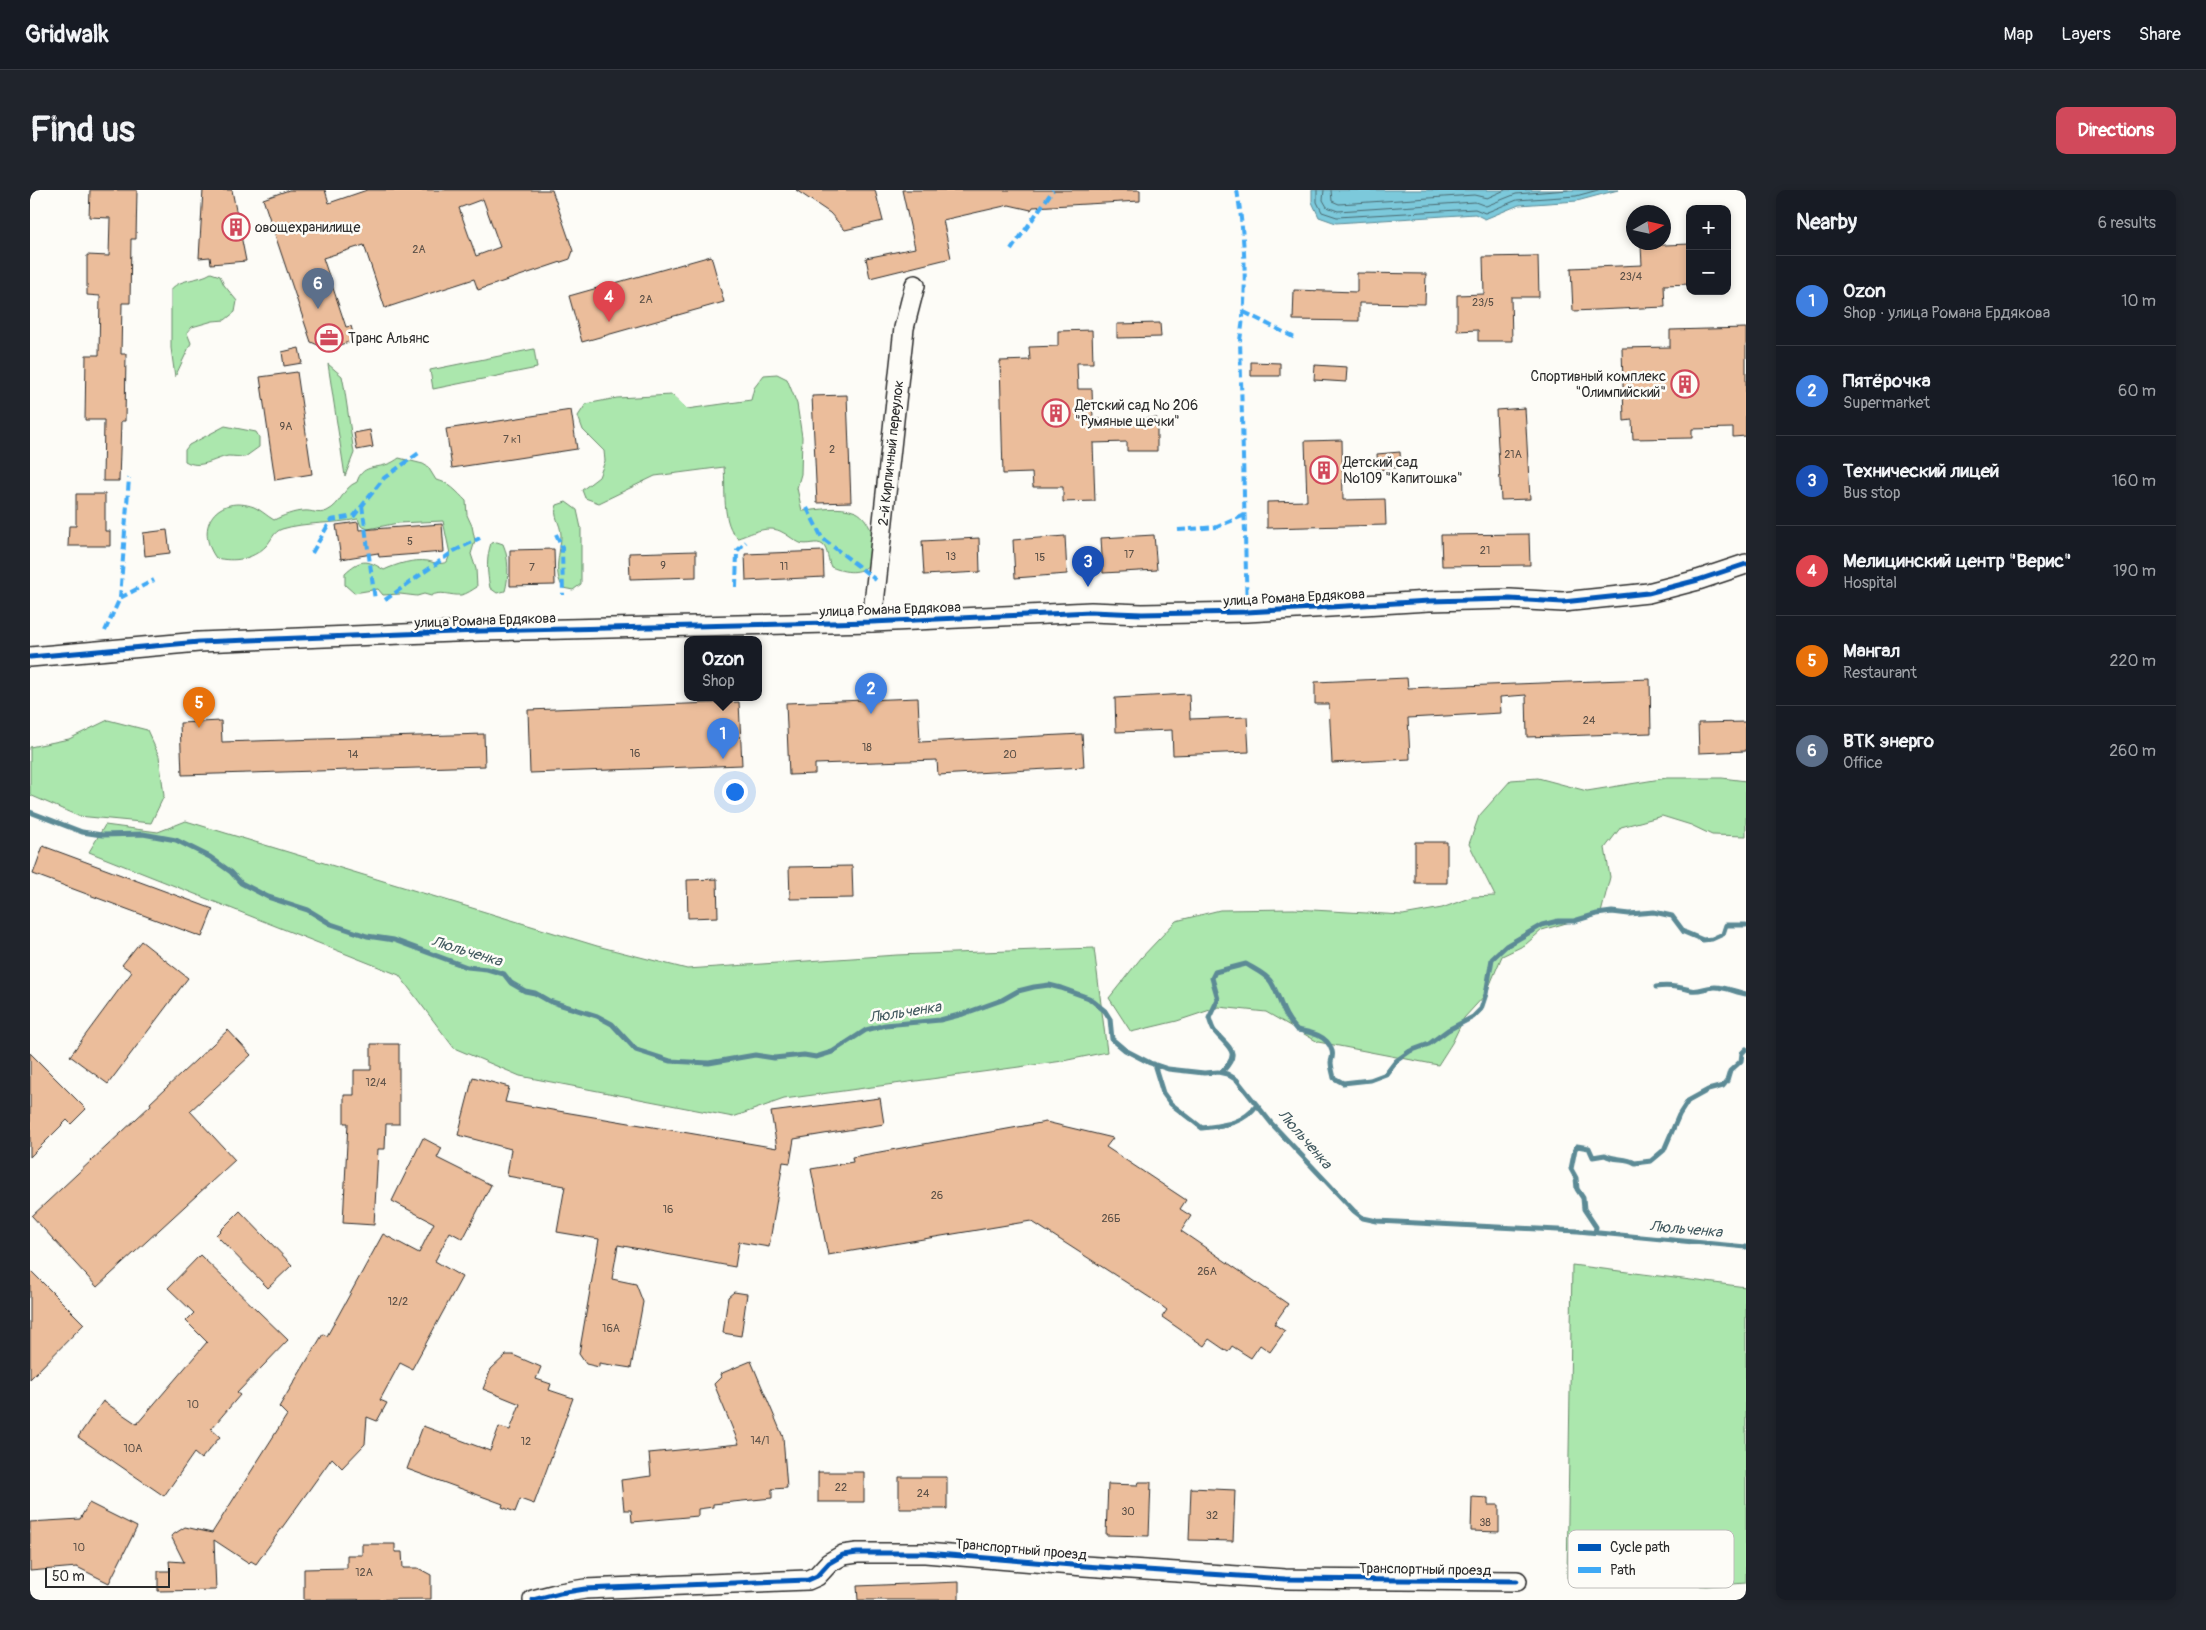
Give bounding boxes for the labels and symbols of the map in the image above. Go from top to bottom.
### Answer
north arrow [1626,205,1671,250]
building icon: овощехранилище [221,212,251,242]
place label: овощехранилище [255,219,360,236]
house number: 2А [412,243,426,256]
pin: 6 [302,268,334,309]
house number: 23/4 [1620,270,1643,283]
pin: 4 [593,281,625,322]
house number: 2А [639,293,653,306]
house number: 23/5 [1472,296,1494,309]
office icon: Транс Альянс [314,323,344,353]
place label: Транс Альянс [348,330,430,347]
place label: Спортивный комплекс "Олимпийский" [1531,368,1666,401]
building icon: Спортивный комплекс "Олимпийский" [1670,369,1700,399]
street label: 2-й Кирпичный переулок [875,379,907,527]
place label: Детский сад № 206 "Румяные щечки" [1074,397,1198,430]
building icon: Детский сад № 206 "Румяные щечки" [1041,398,1071,428]
house number: 9А [280,420,292,433]
house number: 7 к1 [503,433,521,446]
house number: 2 [829,443,835,456]
house number: 21А [1504,448,1522,461]
place label: Детский сад №109 "Капитошка" [1342,454,1463,487]
building icon: Детский сад №109 "Капитошка" [1309,455,1339,485]
house number: 5 [407,535,413,548]
house number: 21 [1480,544,1490,557]
pin: 3 [1072,546,1104,587]
house number: 17 [1124,548,1134,561]
house number: 13 [946,550,956,563]
house number: 15 [1035,551,1045,564]
house number: 9 [660,559,666,572]
house number: 11 [780,560,788,573]
house number: 7 [529,561,535,574]
street label: улица Романа Ердякова [1222,585,1365,610]
street label: улица Романа Ердякова [818,599,961,621]
street label: улица Романа Ердякова [413,610,556,632]
pin: 2 [855,673,887,714]
pin: 5 [183,687,215,728]
house number: 24 [1583,714,1596,727]
pin: 1 [707,718,739,759]
house number: 18 [862,741,872,754]
house number: 16 [630,747,640,760]
house number: 14 [348,748,359,761]
house number: 20 [1003,748,1017,761]
your location [722,779,748,805]
water label: Люльченка [429,932,505,971]
water label: Люльченка [868,997,943,1028]
house number: 12/4 [366,1076,387,1089]
water label: Люльченка [1274,1106,1336,1174]
house number: 26 [931,1189,943,1202]
house number: 16 [663,1203,673,1216]
house number: 26Б [1101,1212,1121,1225]
water label: Люльченка [1649,1217,1724,1242]
house number: 26А [1197,1265,1217,1278]
house number: 12/2 [388,1295,408,1308]
house number: 16А [602,1322,620,1335]
house number: 10 [187,1398,199,1411]
house number: 14/1 [751,1434,769,1447]
house number: 12 [521,1435,531,1448]
house number: 10А [124,1442,142,1455]
house number: 22 [835,1481,847,1494]
house number: 24 [917,1487,930,1500]
house number: 30 [1121,1505,1135,1518]
house number: 32 [1206,1509,1218,1522]
house number: 38 [1479,1516,1491,1529]
legend [1568,1530,1734,1588]
street label: Транспортный проезд [954,1535,1088,1564]
text: Cycle path [1610,1539,1670,1556]
house number: 10 [73,1541,85,1554]
street label: Транспортный проезд [1359,1560,1492,1579]
text: Path [1610,1562,1635,1579]
scale bar [45,1565,170,1588]
house number: 12А [355,1566,373,1579]

